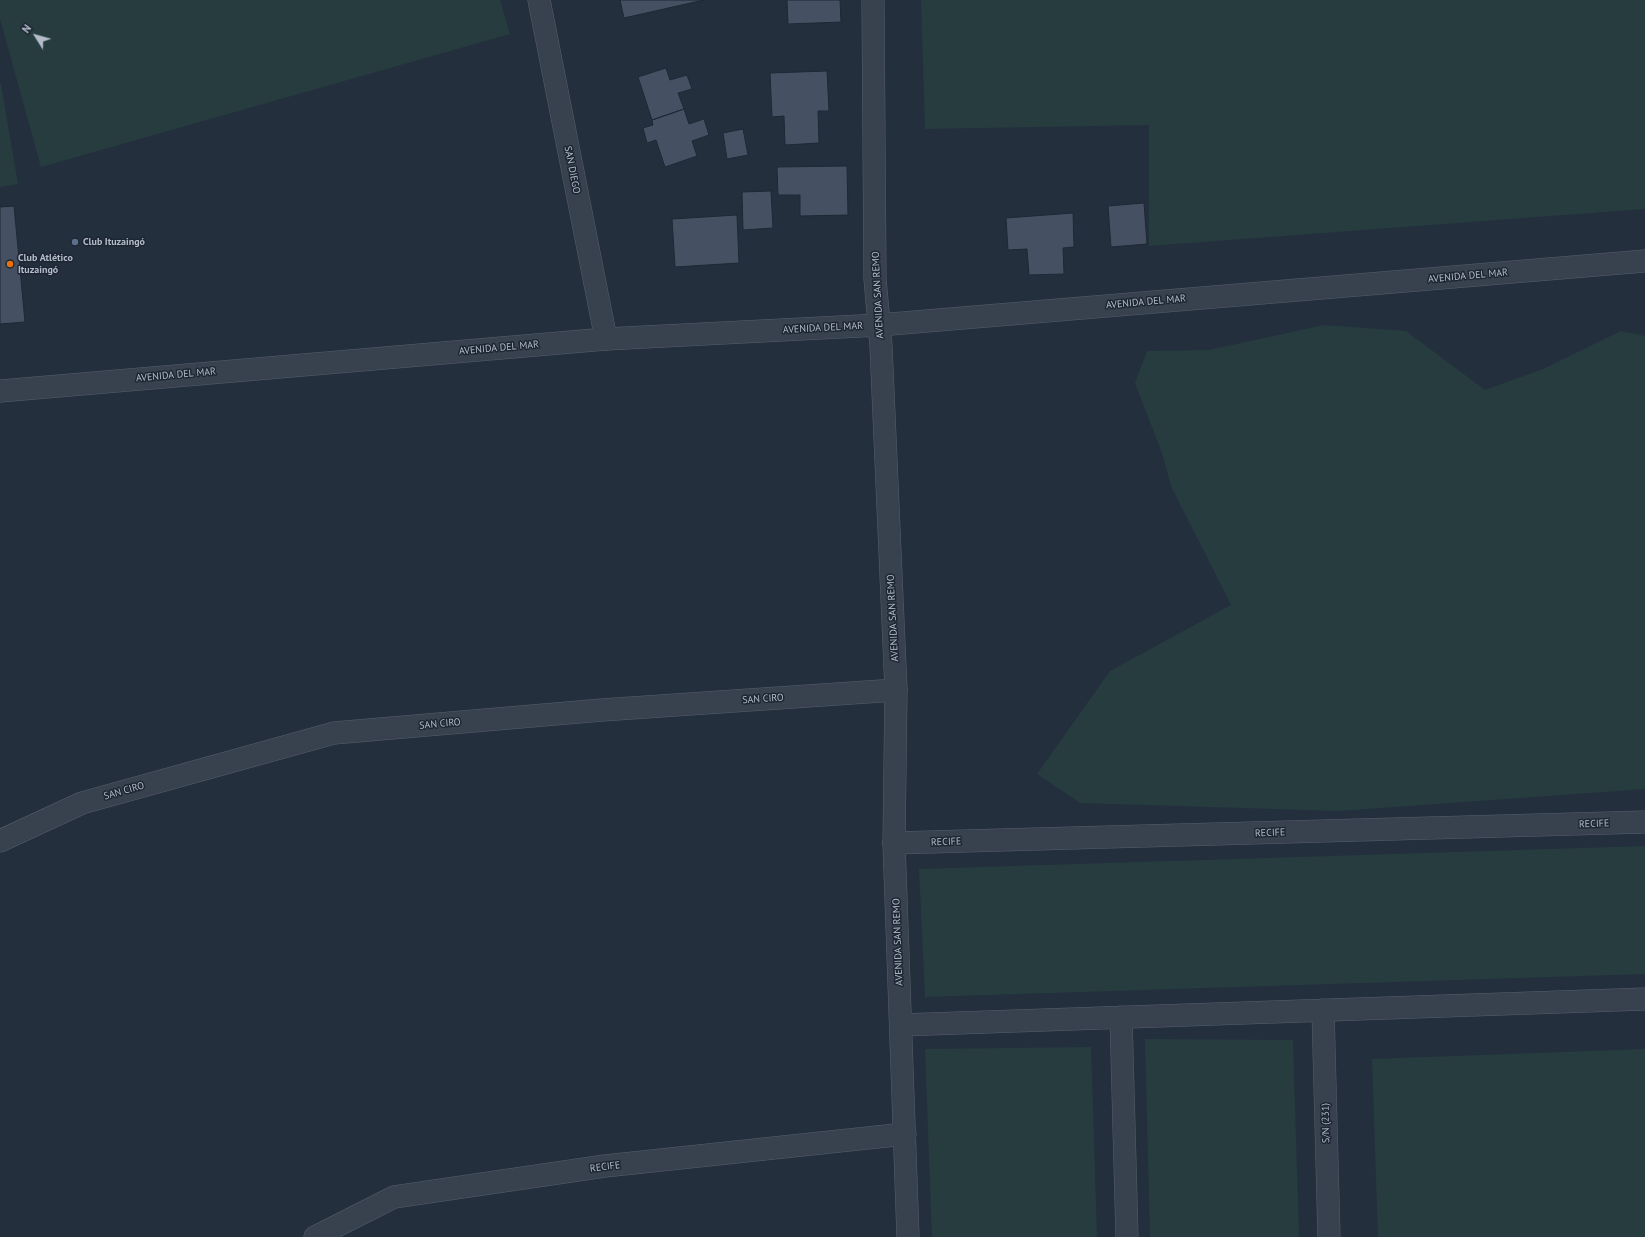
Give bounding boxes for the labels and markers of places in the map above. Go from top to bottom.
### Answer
place label: Club Ituzaingó [83,236,145,248]
marker: Club Ituzaingó [70,237,80,247]
place label: Club Atlético Ituzaingó [18,252,73,276]
marker: Club Atlético Ituzaingó [5,259,15,269]

